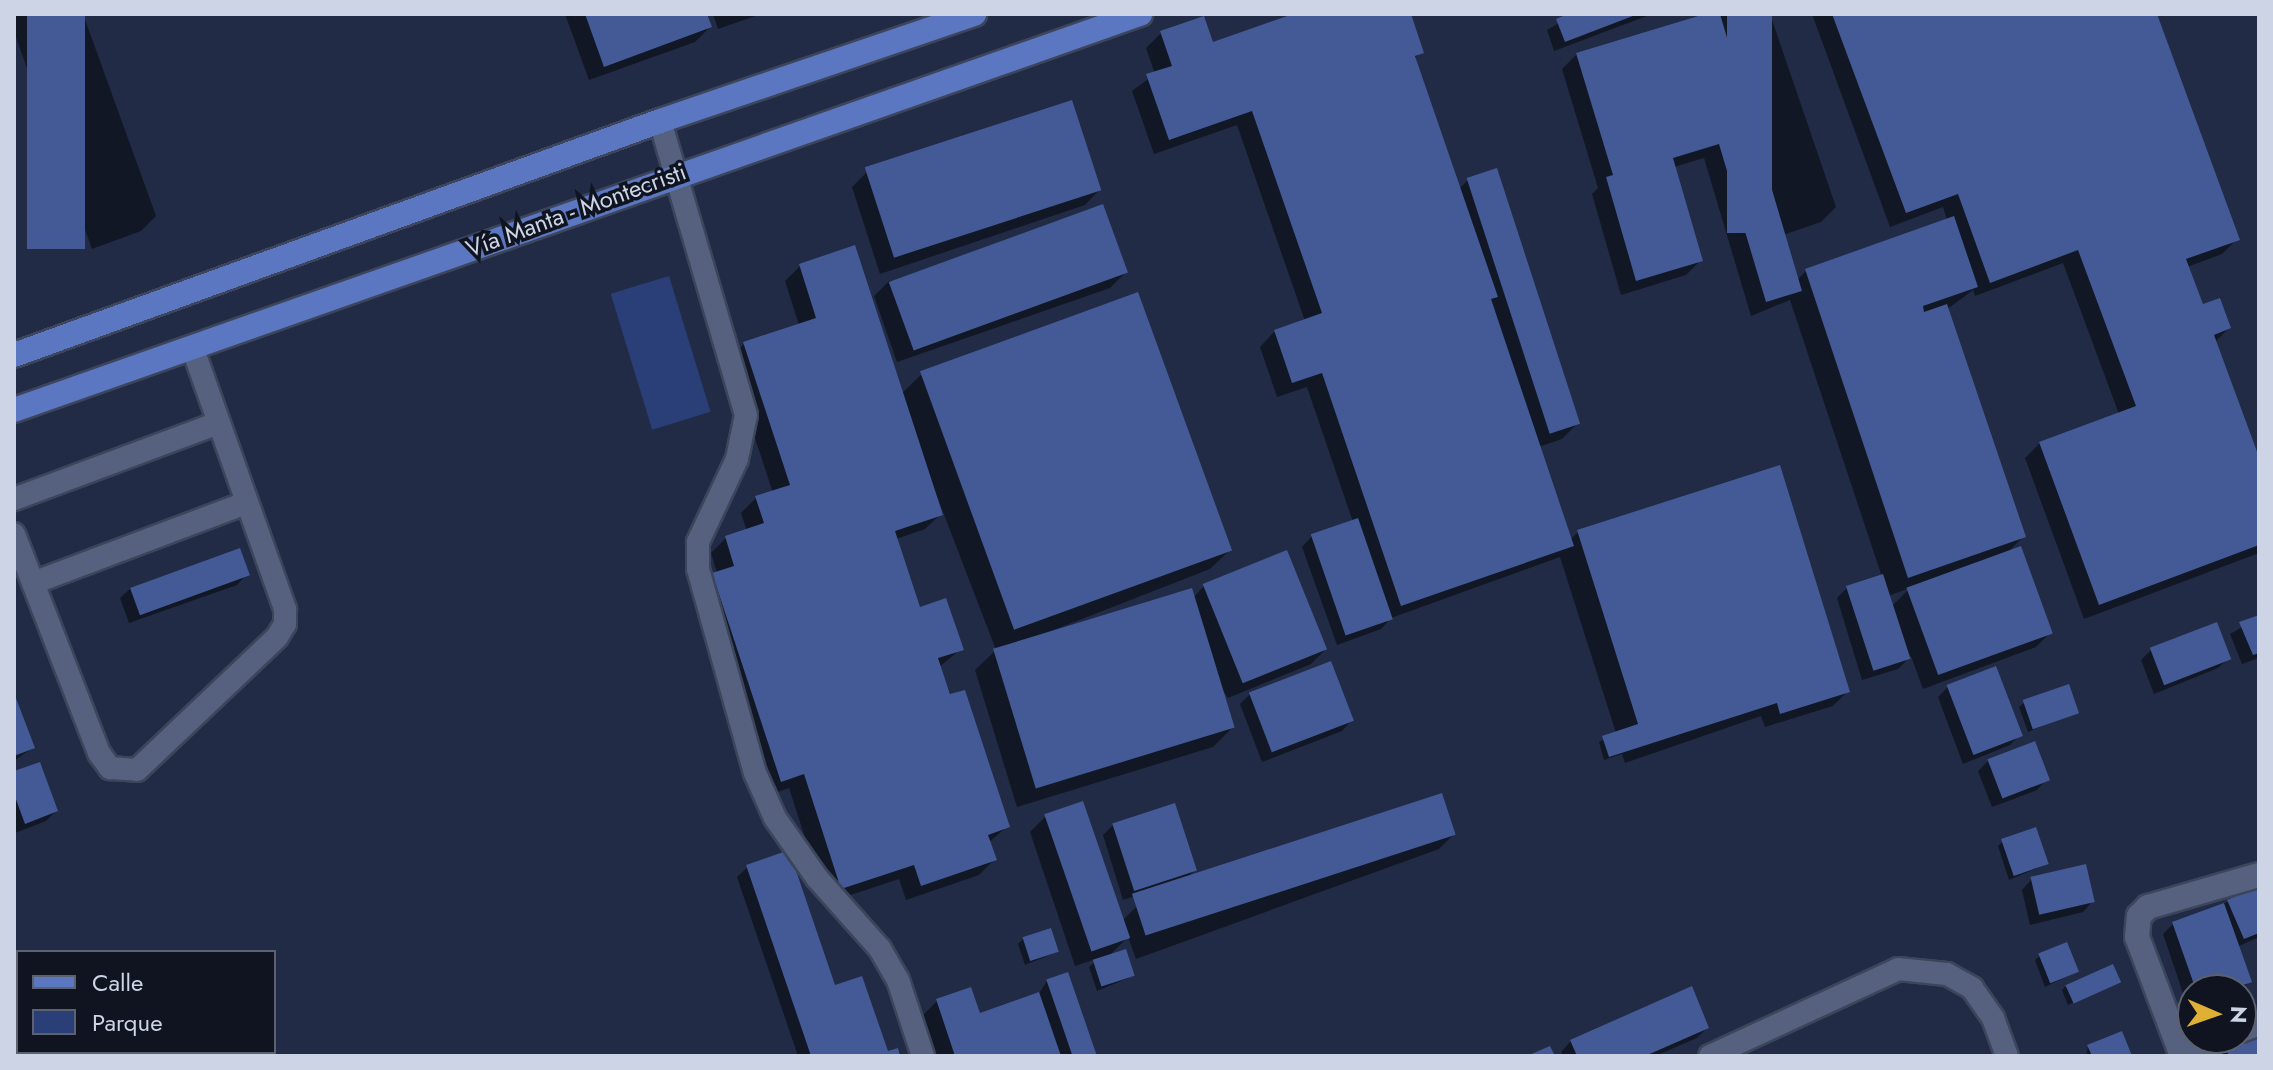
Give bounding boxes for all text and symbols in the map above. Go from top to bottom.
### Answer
street label: Vía Manta - Montecristi [462,157,690,263]
legend [16,950,276,1054]
text: Calle [92,965,143,1000]
north arrow [2177,974,2257,1054]
text: Parque [92,1005,163,1040]
text: N [2223,1005,2255,1024]

